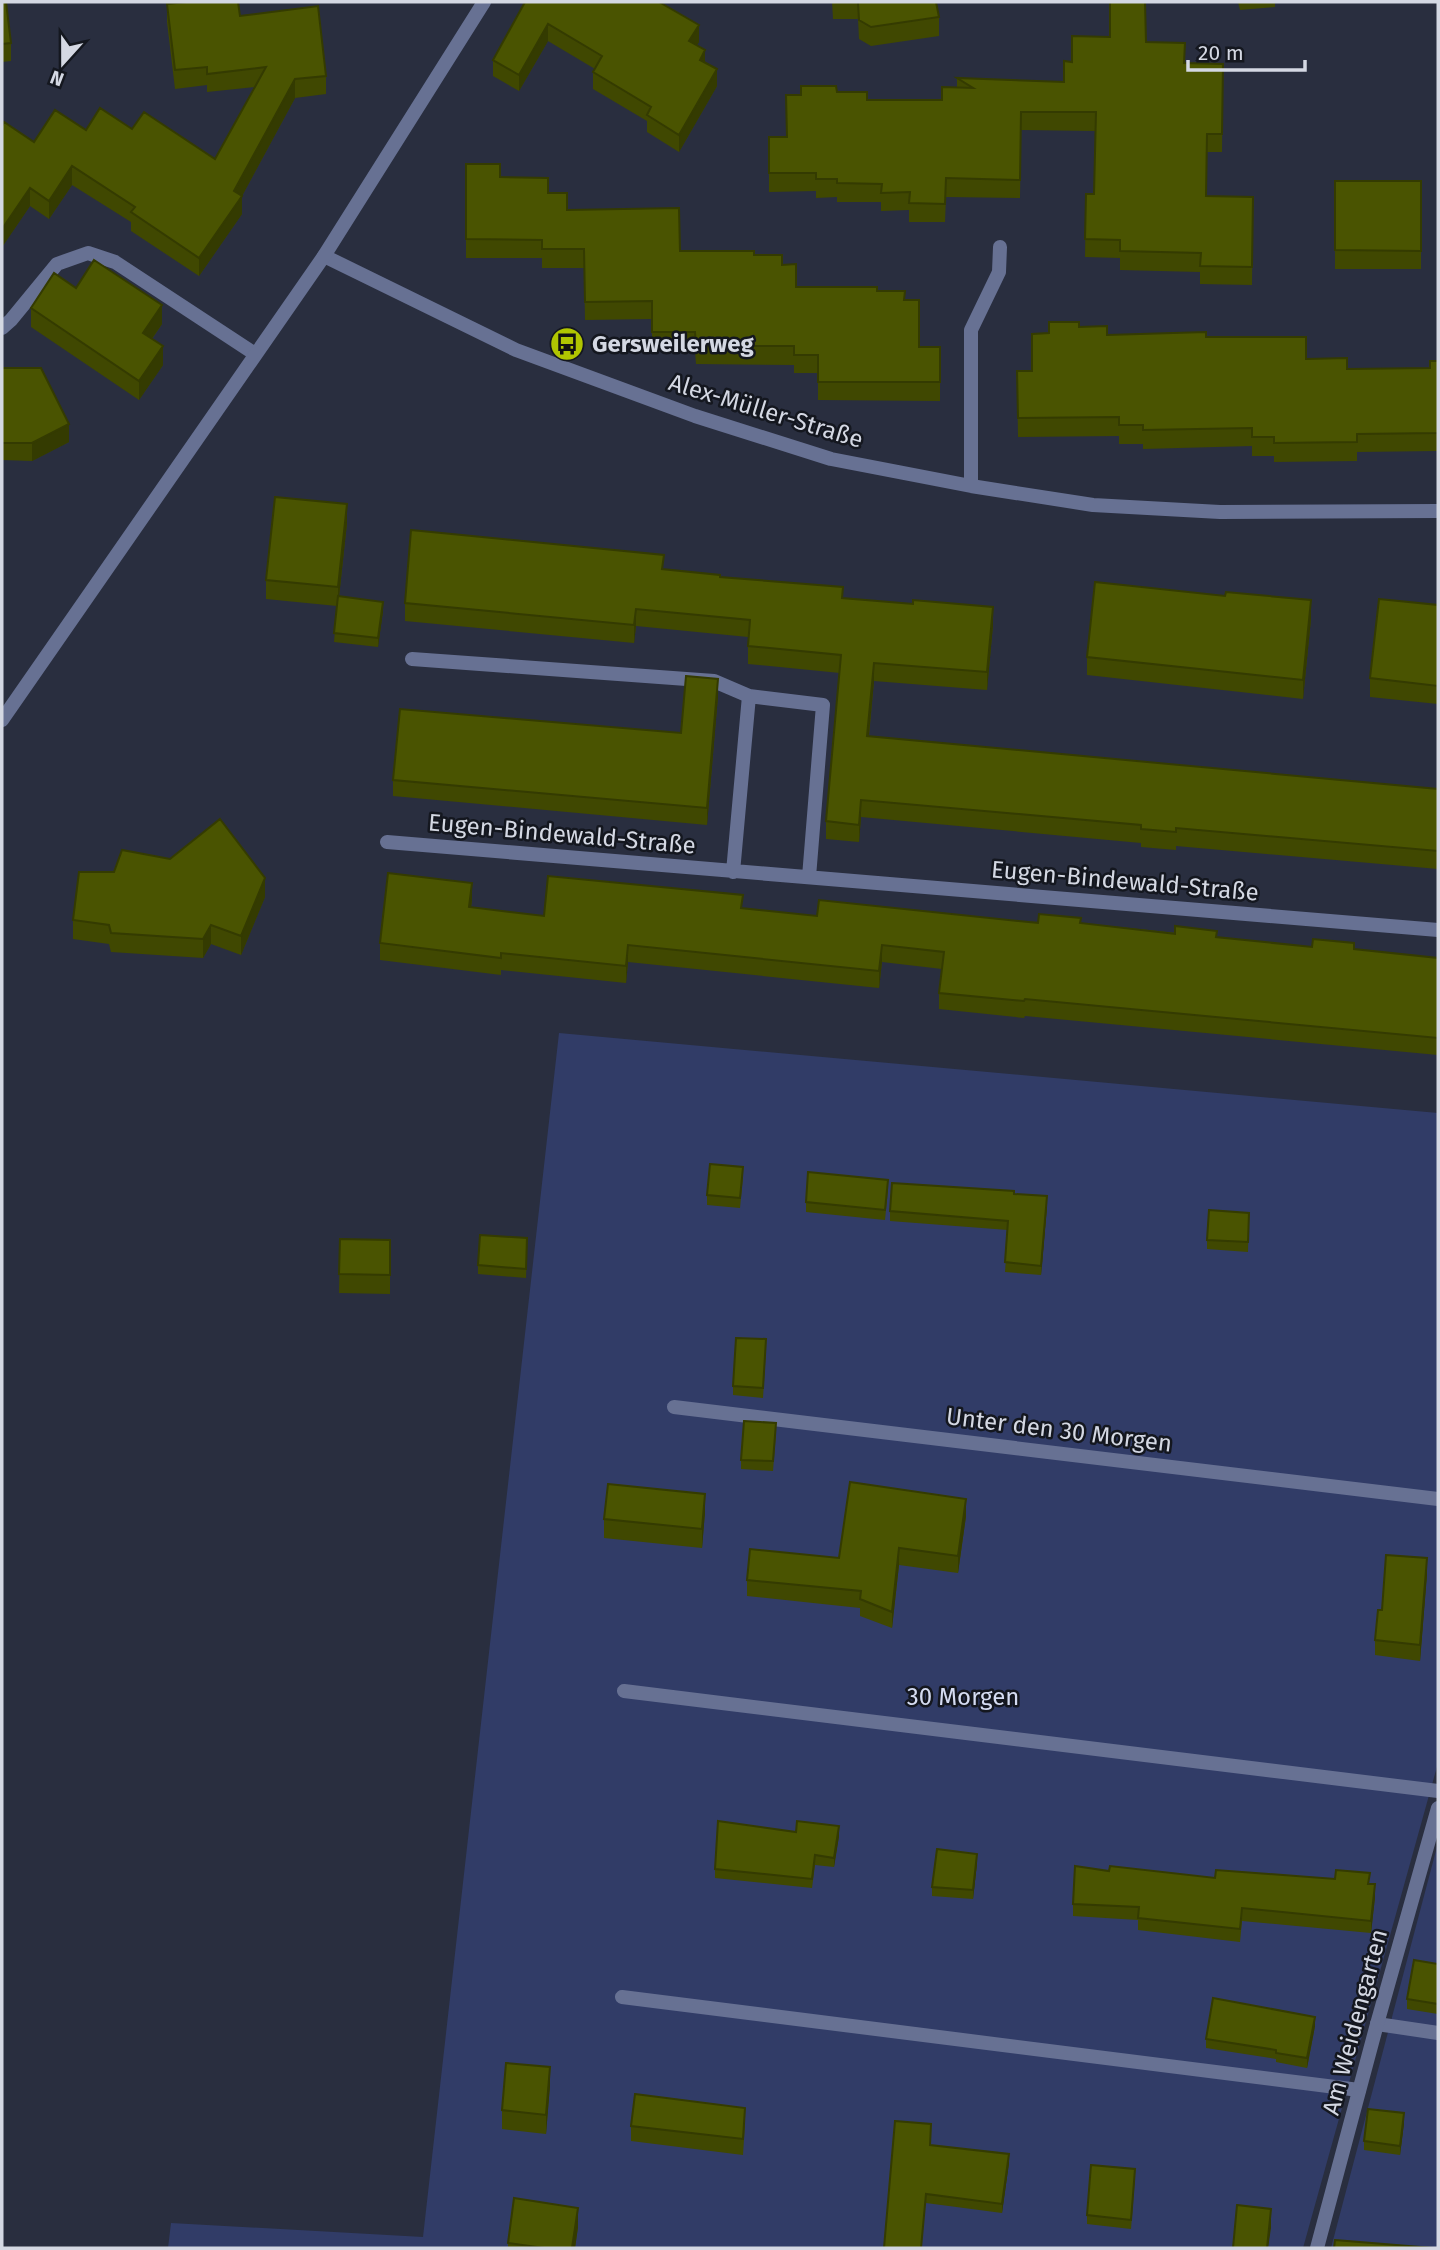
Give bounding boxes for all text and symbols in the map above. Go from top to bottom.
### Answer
north arrow [28,28,98,98]
scale bar [1188,28,1305,72]
text: 20 m [1198,40,1244,66]
text: N [47,65,67,91]
bus stop icon: Gersweilerweg [548,325,586,363]
place label: Gersweilerweg [592,330,755,358]
street label: Alex-Müller-Straße [666,368,866,454]
street label: Eugen-Bindewald-Straße [427,808,697,860]
street label: Eugen-Bindewald-Straße [990,855,1260,907]
street label: Unter den 30 Morgen [944,1402,1174,1458]
park label: 30 Morgen [907,1683,1019,1711]
street label: Am Weidengarten [1317,1926,1393,2118]

